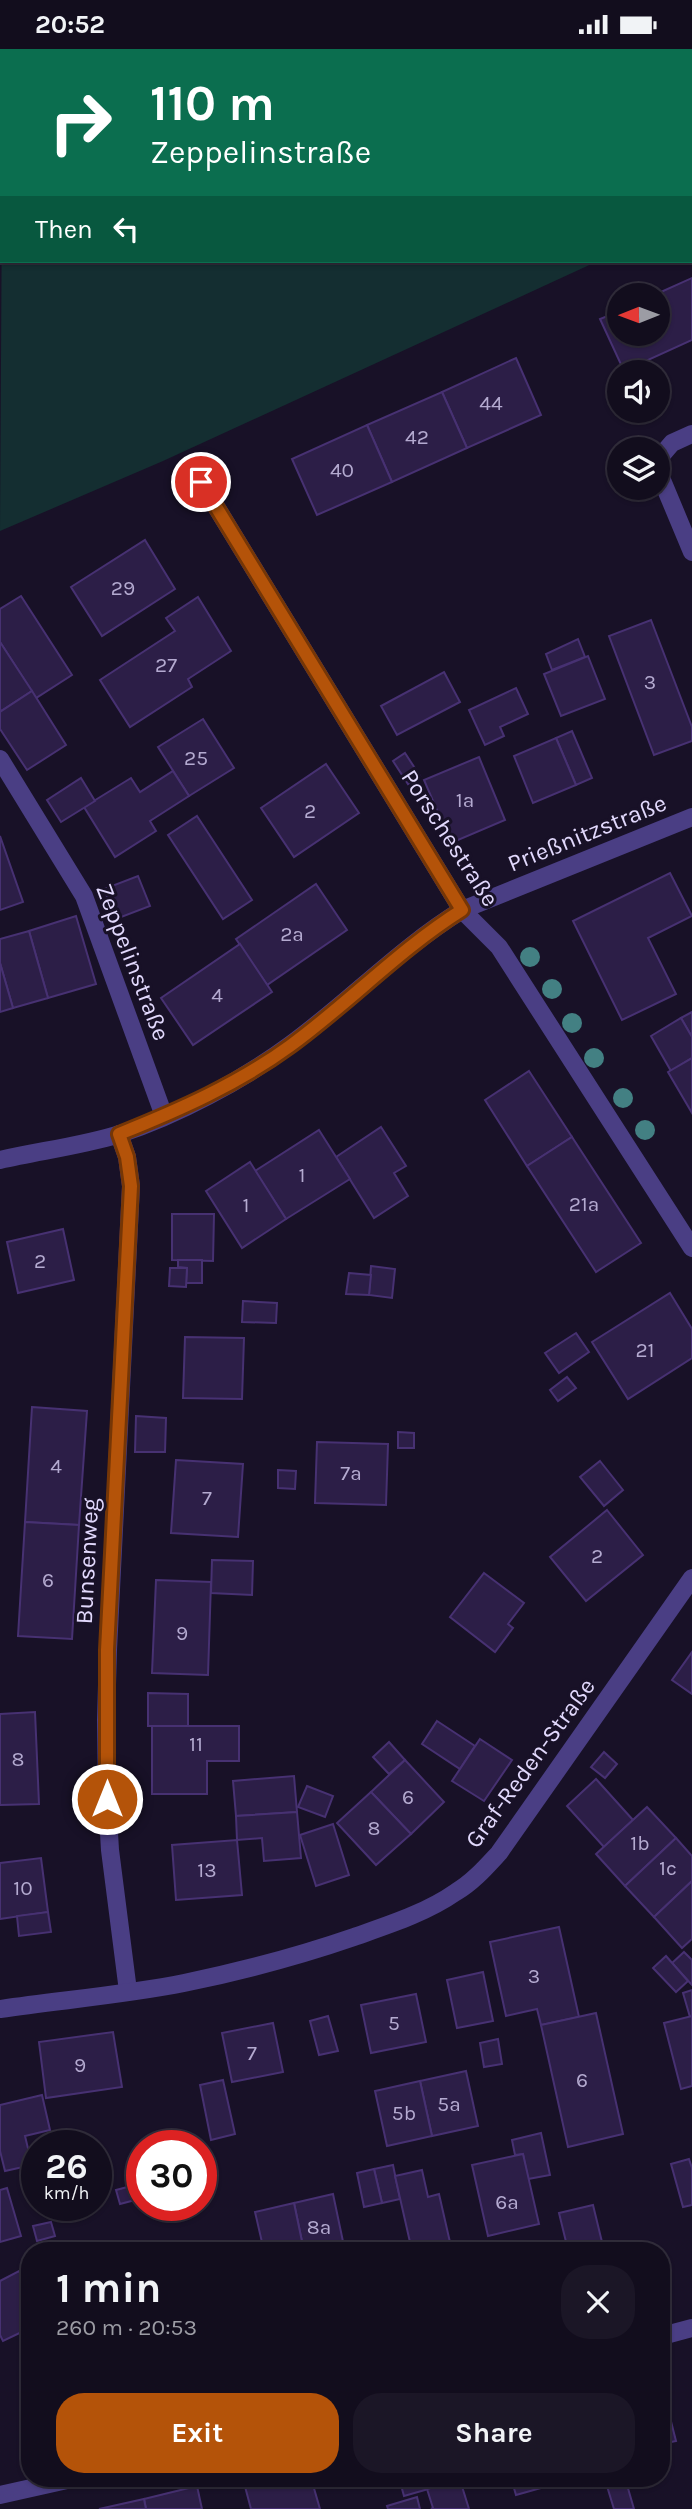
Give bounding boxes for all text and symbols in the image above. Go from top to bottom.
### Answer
text: 20:52 [35,9,105,40]
text: 110 m [150,75,275,132]
icon: right [35,77,126,168]
text: Zeppelinstraße [150,134,371,171]
icon: left [107,210,145,248]
text: Then [35,214,93,245]
north arrow [607,283,670,347]
map controls [607,283,670,500]
button: sound [607,360,670,423]
house number: 44 [479,391,503,415]
house number: 42 [405,425,429,449]
button: layers [607,437,670,500]
pin [171,452,231,512]
house number: 40 [330,458,354,482]
icon: arrive [182,463,220,501]
house number: 29 [111,576,135,600]
house number: 27 [155,653,177,677]
house number: 3 [644,670,656,694]
house number: 25 [184,746,208,770]
street label: Porschestraße [395,764,505,912]
house number: 1a [456,788,474,812]
street label: Prießnitzstraße [504,788,670,878]
house number: 2 [304,799,316,823]
street label: Zeppelinstraße [90,880,176,1044]
house number: 2a [280,922,304,946]
house number: 4 [211,983,223,1007]
house number: 1 [299,1163,305,1187]
house number: 21a [569,1192,599,1216]
house number: 1 [243,1193,249,1217]
house number: 2 [34,1249,46,1273]
house number: 21 [635,1338,655,1362]
house number: 4 [50,1454,62,1478]
house number: 7a [340,1461,362,1485]
house number: 7 [202,1486,212,1510]
street label: Bunsenweg [70,1497,104,1625]
house number: 2 [591,1544,603,1568]
house number: 6 [42,1568,54,1592]
house number: 9 [176,1621,188,1645]
street label: Graf-Reden-Straße [459,1673,601,1853]
house number: 11 [189,1732,203,1756]
house number: 8 [12,1747,24,1771]
position arrow [70,1762,144,1836]
house number: 6 [402,1785,414,1809]
house number: 8 [368,1816,380,1840]
house number: 1b [630,1831,650,1855]
house number: 1c [659,1856,677,1880]
house number: 13 [197,1858,217,1882]
house number: 10 [13,1876,33,1900]
house number: 3 [528,1964,540,1988]
house number: 5 [388,2011,400,2035]
house number: 7 [247,2041,257,2065]
house number: 9 [74,2053,86,2077]
house number: 6 [576,2068,588,2092]
house number: 5a [437,2092,461,2116]
house number: 5b [392,2101,416,2125]
speed limit sign: 30 [126,2130,217,2221]
text: 26 [45,2146,88,2187]
text: km/h [44,2182,89,2204]
house number: 6a [495,2190,519,2214]
house number: 8a [307,2215,331,2239]
text: 1 min [56,2263,161,2313]
button: close [561,2265,635,2339]
text: 260 m · 20:53 [56,2314,197,2341]
button: Exit [56,2393,339,2473]
button: Share [353,2393,635,2473]

